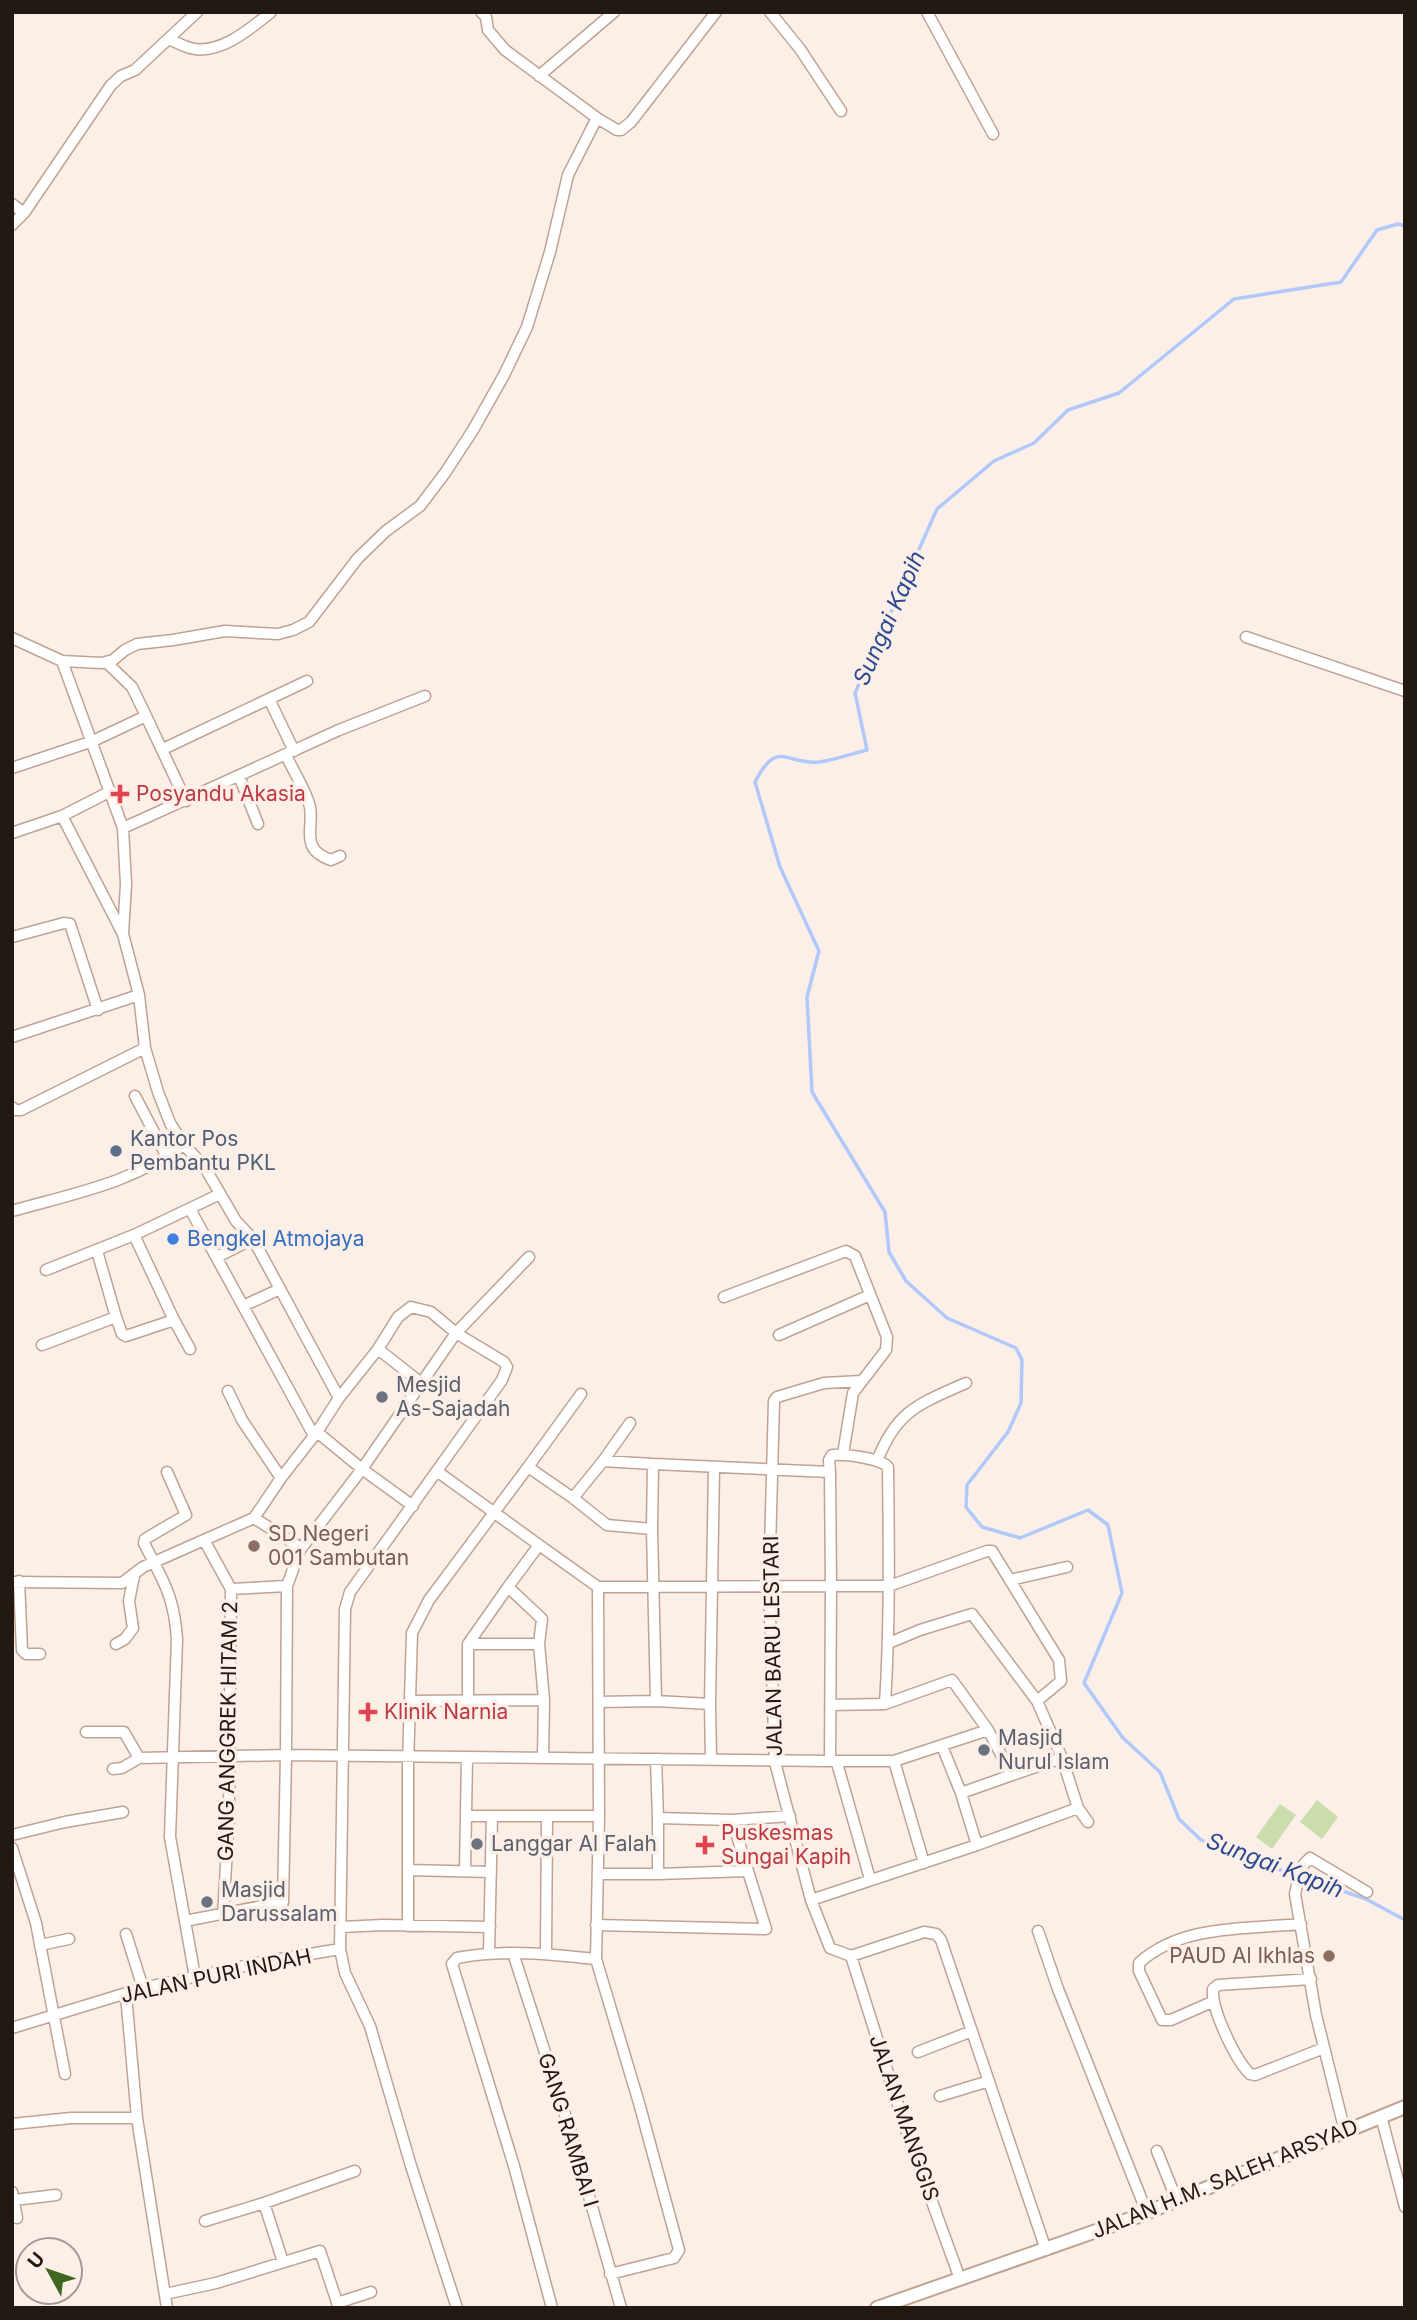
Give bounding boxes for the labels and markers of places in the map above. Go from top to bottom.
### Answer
place label: Posyandu Akasia [136,781,306,806]
marker: Posyandu Akasia [110,784,130,804]
place label: Kantor Pos Pembantu PKL [130,1126,276,1175]
marker: Kantor Pos Pembantu PKL [108,1143,124,1159]
place label: Bengkel Atmojaya [187,1226,365,1251]
marker: Bengkel Atmojaya [165,1231,181,1247]
place label: Mesjid As-Sajadah [396,1372,510,1421]
marker: Mesjid As-Sajadah [374,1389,390,1405]
place label: SD Negeri 001 Sambutan [268,1521,409,1570]
marker: SD Negeri 001 Sambutan [246,1538,262,1554]
place label: Klinik Narnia [384,1699,508,1724]
marker: Klinik Narnia [358,1702,378,1722]
place label: Masjid Nurul Islam [998,1725,1110,1774]
marker: Masjid Nurul Islam [976,1742,992,1758]
place label: Puskesmas Sungai Kapih [721,1820,851,1869]
place label: Langgar Al Falah [491,1831,657,1856]
marker: Puskesmas Sungai Kapih [695,1835,715,1855]
marker: Langgar Al Falah [469,1836,485,1852]
place label: Masjid Darussalam [221,1877,338,1926]
marker: Masjid Darussalam [199,1894,215,1910]
place label: PAUD Al Ikhlas [1169,1943,1315,1968]
marker: PAUD Al Ikhlas [1321,1948,1337,1964]

